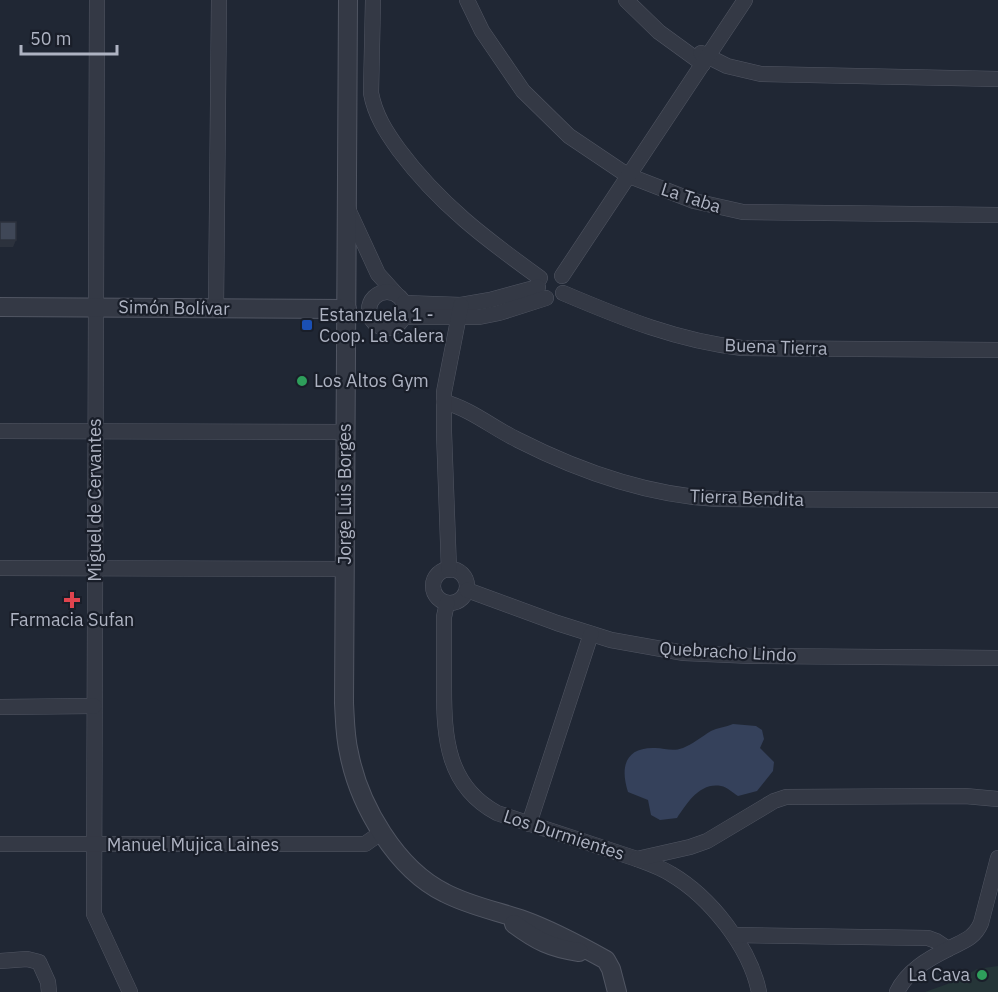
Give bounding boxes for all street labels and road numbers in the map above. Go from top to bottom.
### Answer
street label: La Taba [658,177,724,218]
street label: Simón Bolívar [118,295,230,320]
street label: Buena Tierra [724,333,828,360]
street label: Miguel de Cervantes [83,418,106,582]
street label: Jorge Luis Borges [333,423,356,565]
street label: Tierra Bendita [689,484,805,511]
street label: Quebracho Lindo [659,636,797,667]
street label: Los Durmientes [501,804,628,865]
street label: Manuel Mujica Laines [107,833,279,856]

